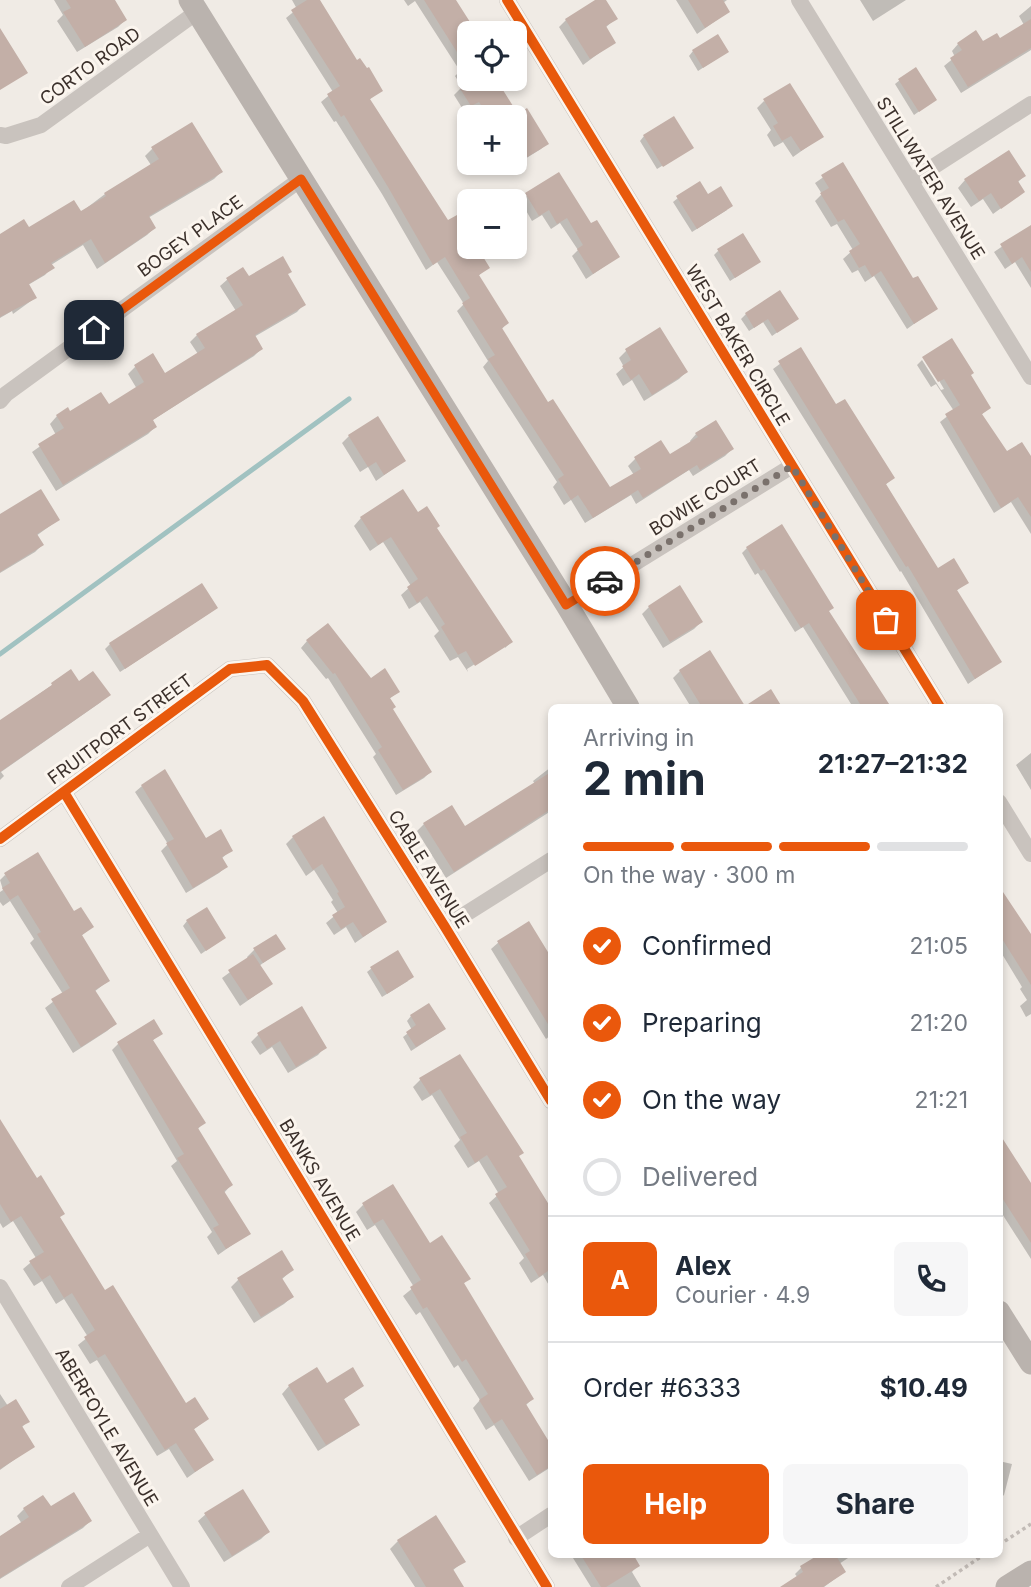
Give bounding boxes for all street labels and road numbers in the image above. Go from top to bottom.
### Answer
street label: CORTO ROAD [36,23,144,109]
street label: STILLWATER AVENUE [872,93,990,263]
street label: BOGEY PLACE [133,191,247,281]
street label: WEST BAKER CIRCLE [682,261,794,429]
street label: BOWIE COURT [645,454,765,540]
street label: FRUITPORT STREET [44,669,196,789]
street label: CABLE AVENUE [384,806,474,932]
street label: BANKS AVENUE [275,1115,365,1245]
street label: ABERFOYLE AVENUE [51,1344,163,1510]

